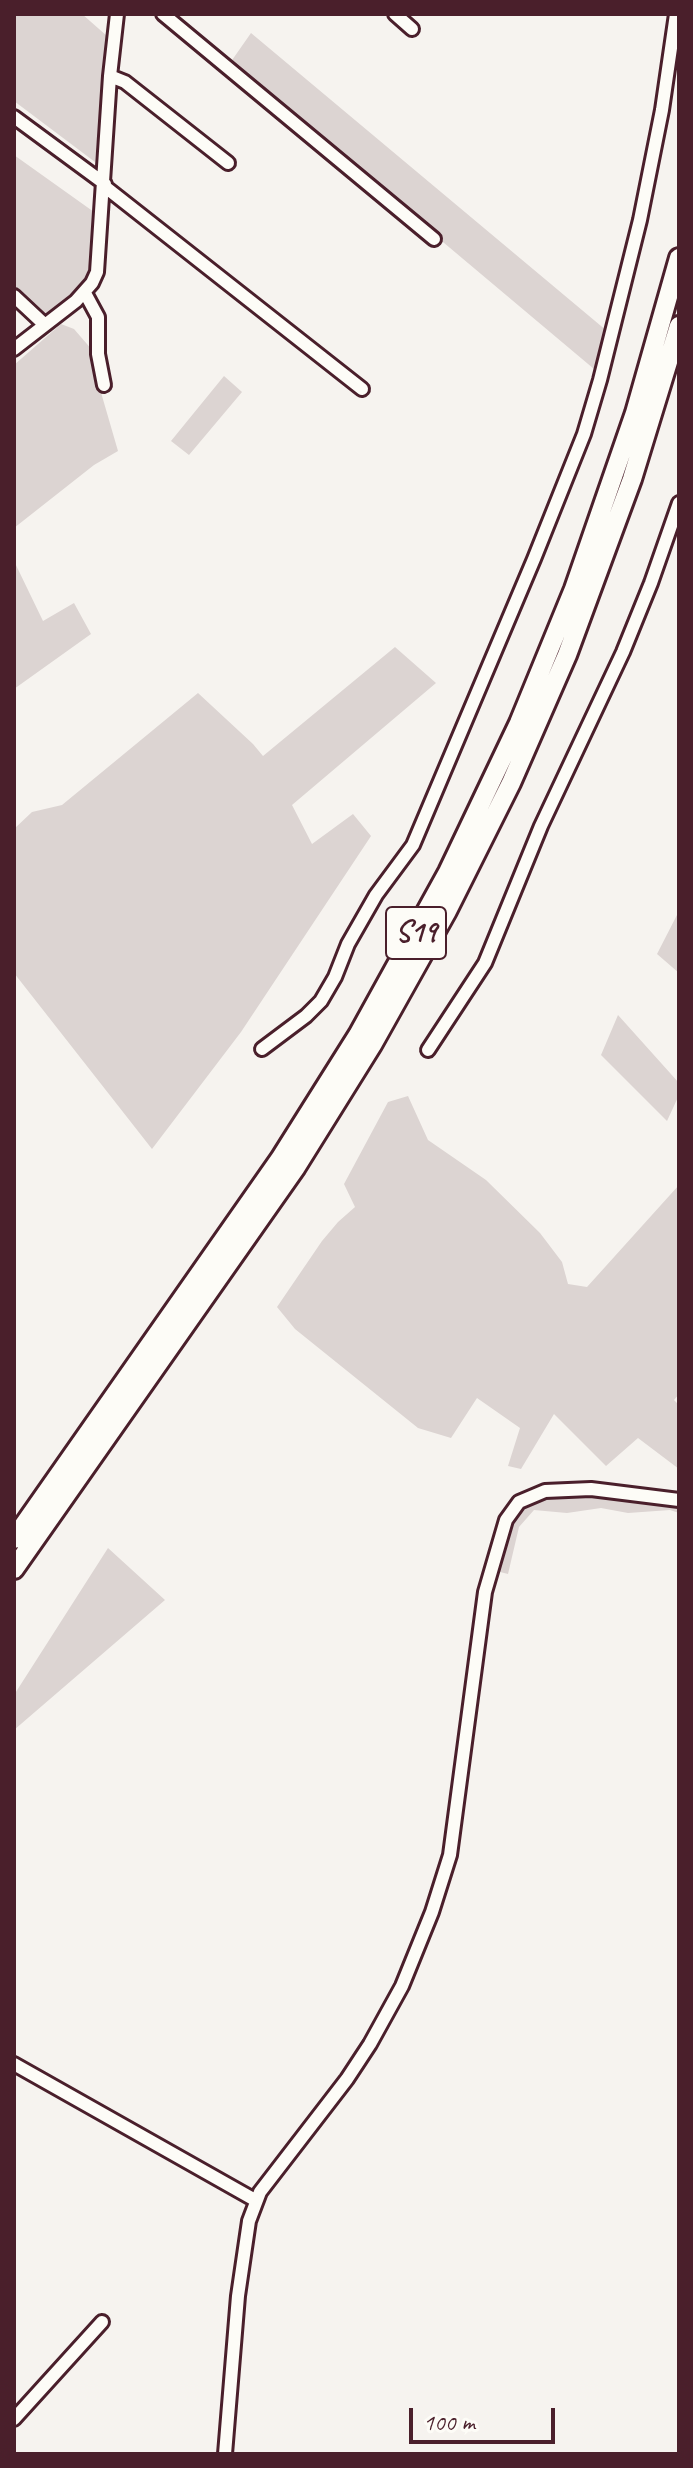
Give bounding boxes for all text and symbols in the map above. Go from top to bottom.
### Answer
road number: S19 [386,907,446,959]
scale bar [413,2392,559,2442]
text: 100 m [423,2407,475,2437]

